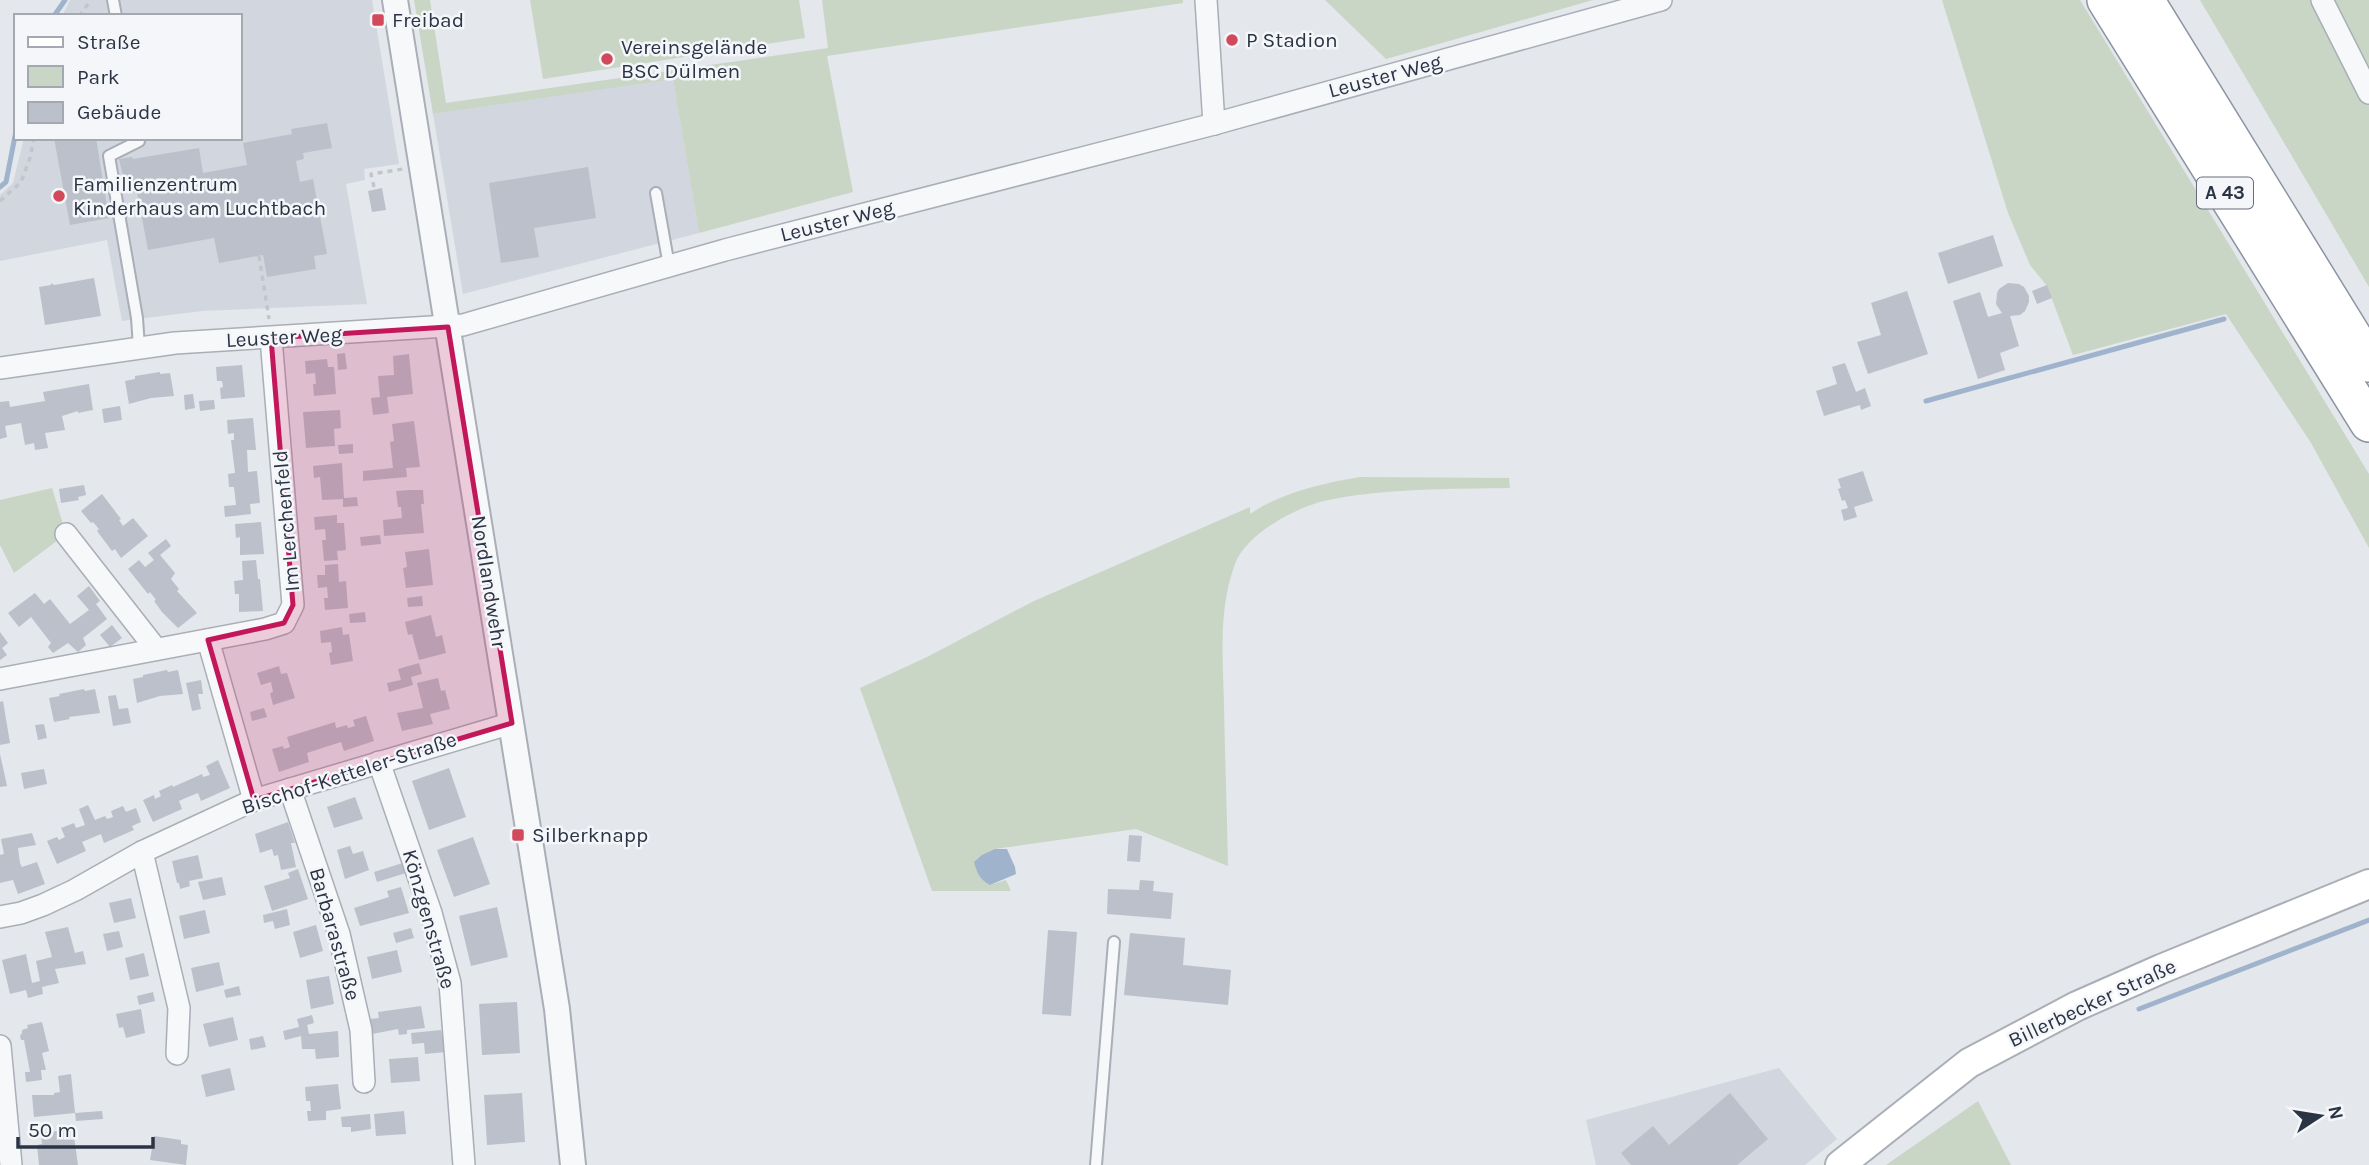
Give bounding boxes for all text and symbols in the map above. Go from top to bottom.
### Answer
place label: Freibad [392,8,464,32]
marker: Freibad [370,12,386,28]
legend [14,14,242,140]
place label: P Stadion [1246,28,1338,52]
text: Straße [77,30,140,54]
marker: P Stadion [1224,32,1240,48]
place label: Vereinsgelände BSC Dülmen [621,35,767,83]
street label: Leuster Weg [1326,49,1444,103]
marker: Vereinsgelände BSC Dülmen [599,51,615,67]
text: Park [77,65,120,89]
text: Gebäude [77,100,161,124]
place label: Familienzentrum Kinderhaus am Luchtbach [73,172,326,220]
road number: A 43 [2197,178,2253,209]
marker: Familienzentrum Kinderhaus am Luchtbach [51,188,67,204]
street label: Leuster Weg [778,195,896,247]
street label: Leuster Weg [225,322,343,352]
street label: Im Lerchenfeld [268,449,304,593]
street label: Nordlandwehr [467,514,511,651]
street label: Bischof-Ketteler-Straße [238,727,460,819]
place label: Silberknapp [532,823,648,847]
marker: Silberknapp [510,827,526,843]
street label: Könzgenstraße [398,847,460,991]
street label: Barbarastraße [305,865,365,1003]
street label: Billerbecker Straße [2004,954,2180,1052]
north arrow [2285,1081,2355,1151]
text: N [2323,1104,2348,1122]
scale bar [18,1106,152,1150]
text: 50 m [28,1118,77,1142]

